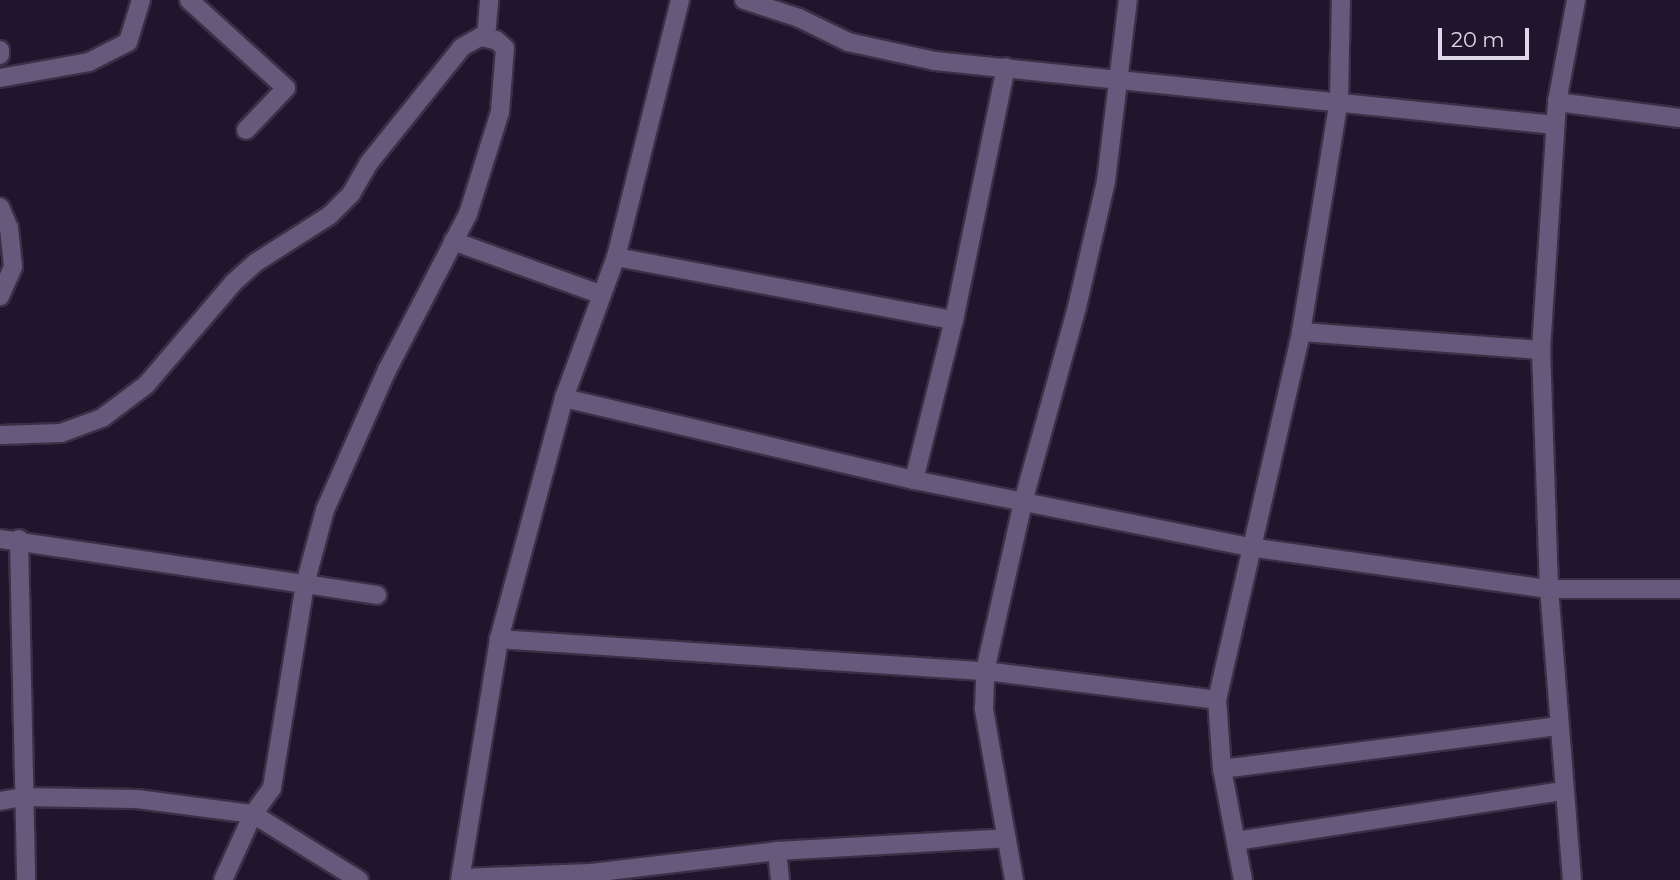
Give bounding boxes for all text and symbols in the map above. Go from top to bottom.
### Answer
scale bar [1442,14,1533,58]
text: 20 m [1451,27,1505,52]

